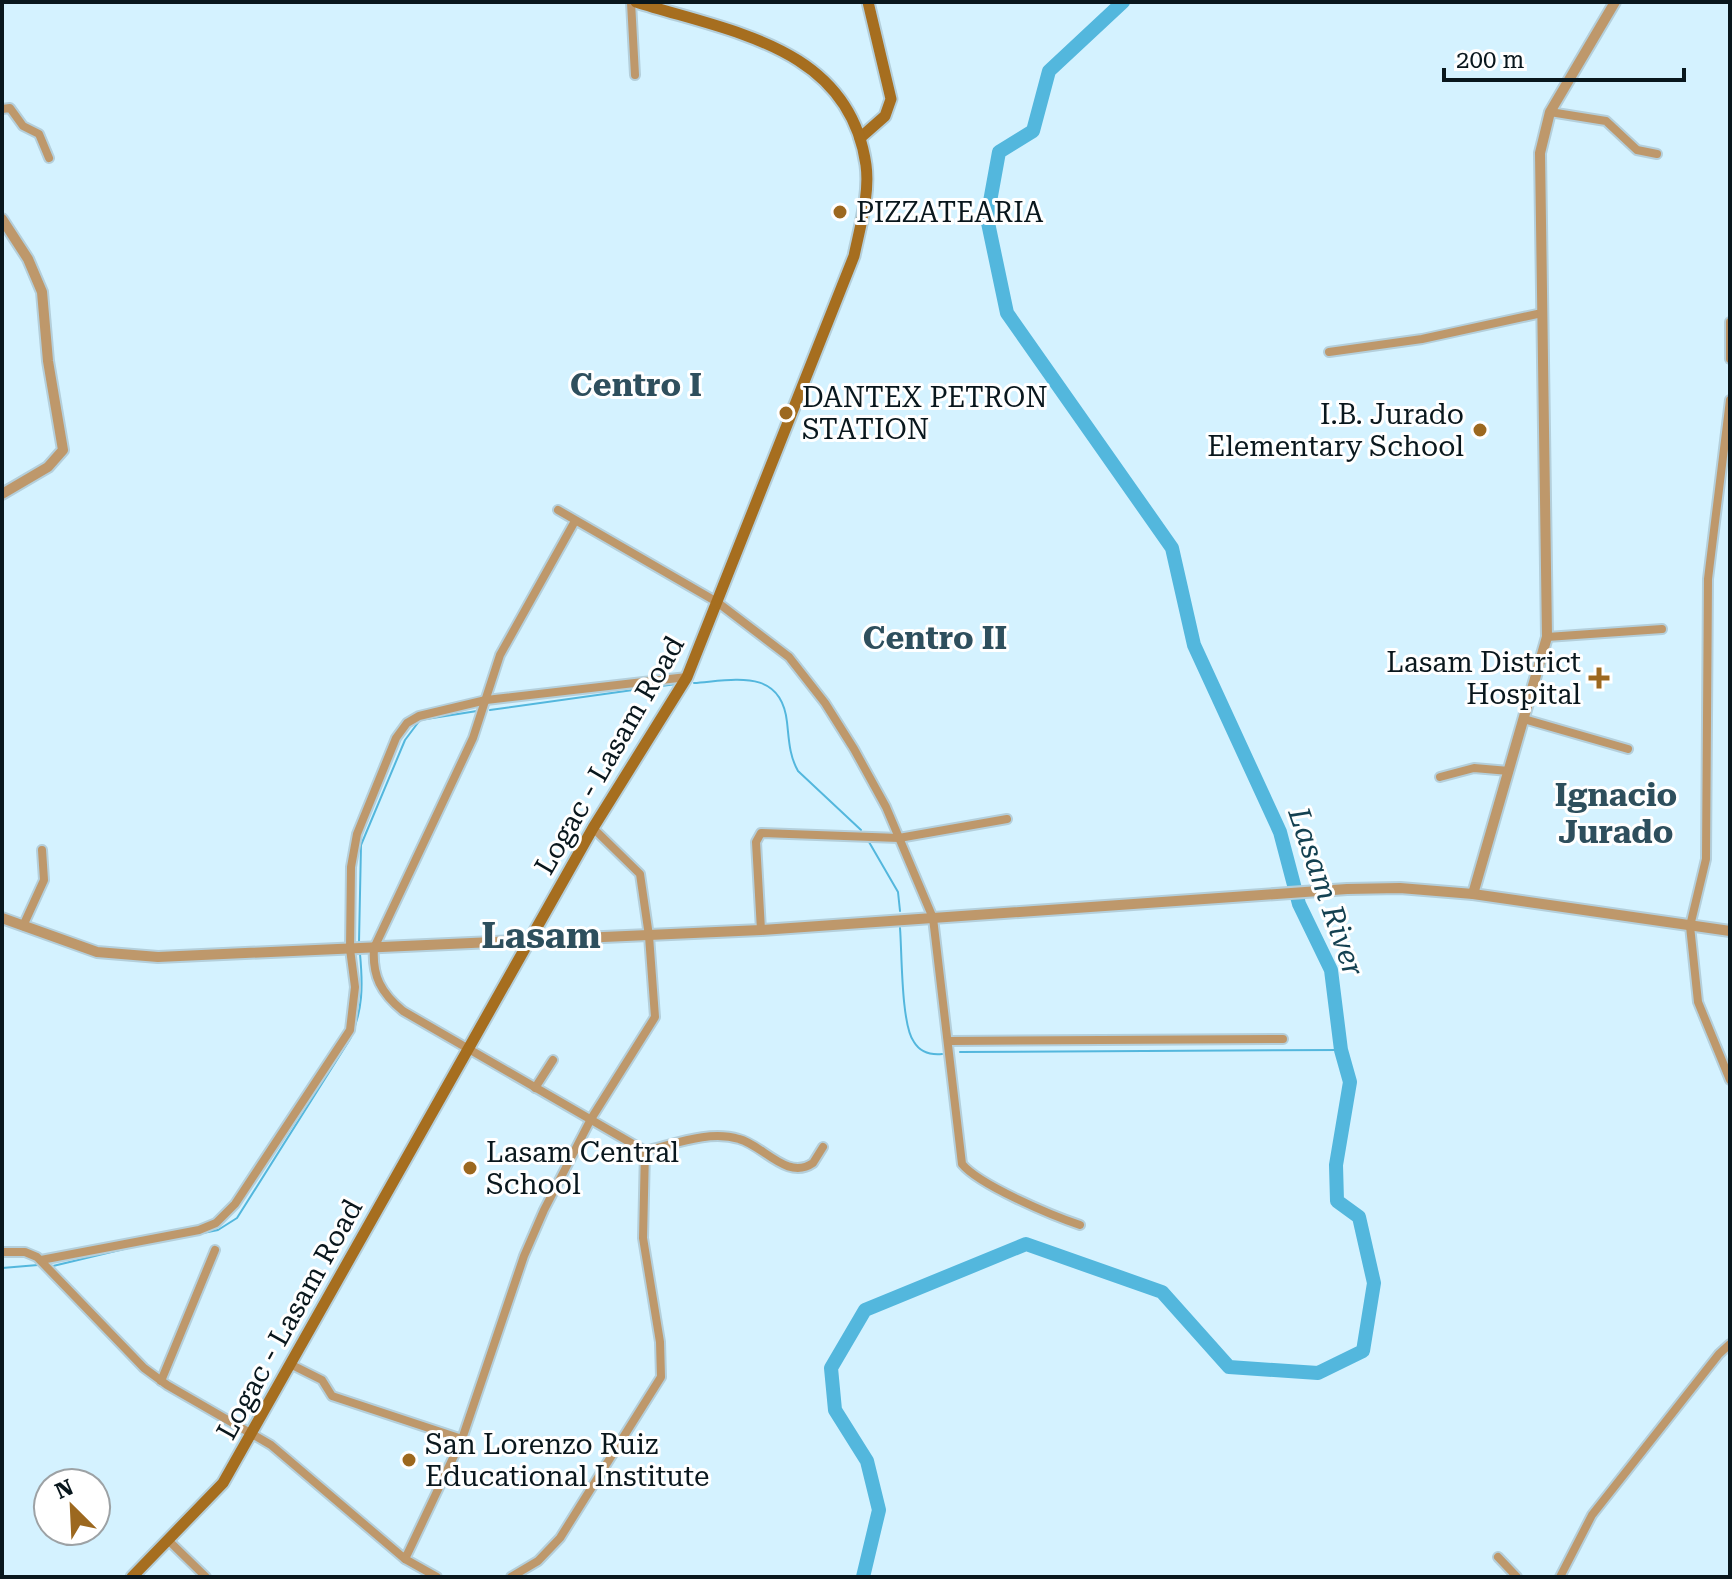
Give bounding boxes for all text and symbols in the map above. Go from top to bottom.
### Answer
scale bar [1444,32,1684,82]
text: 200 m [1456,46,1524,74]
place label: PIZZATEARIA [856,196,1044,229]
marker: PIZZATEARIA [831,203,849,221]
district label: Centro I [570,366,702,404]
place label: DANTEX PETRON STATION [802,381,1048,446]
place label: I.B. Jurado Elementary School [1207,398,1464,463]
marker: DANTEX PETRON STATION [777,404,795,422]
marker: I.B. Jurado Elementary School [1471,421,1489,439]
district label: Centro II [863,619,1007,657]
street label: Logac - Lasam Road [528,630,691,880]
place label: Lasam District Hospital [1386,646,1581,711]
marker: Lasam District Hospital [1588,667,1610,689]
district label: Ignacio Jurado [1555,776,1677,851]
water label: Lasam River [1281,802,1372,981]
district label: Lasam [481,915,601,957]
place label: Lasam Central School [486,1136,679,1201]
marker: Lasam Central School [461,1159,479,1177]
street label: Logac - Lasam Road [210,1193,369,1445]
place label: San Lorenzo Ruiz Educational Institute [425,1428,709,1493]
marker: San Lorenzo Ruiz Educational Institute [400,1451,418,1469]
north arrow [32,1467,112,1547]
text: N [51,1474,77,1504]

